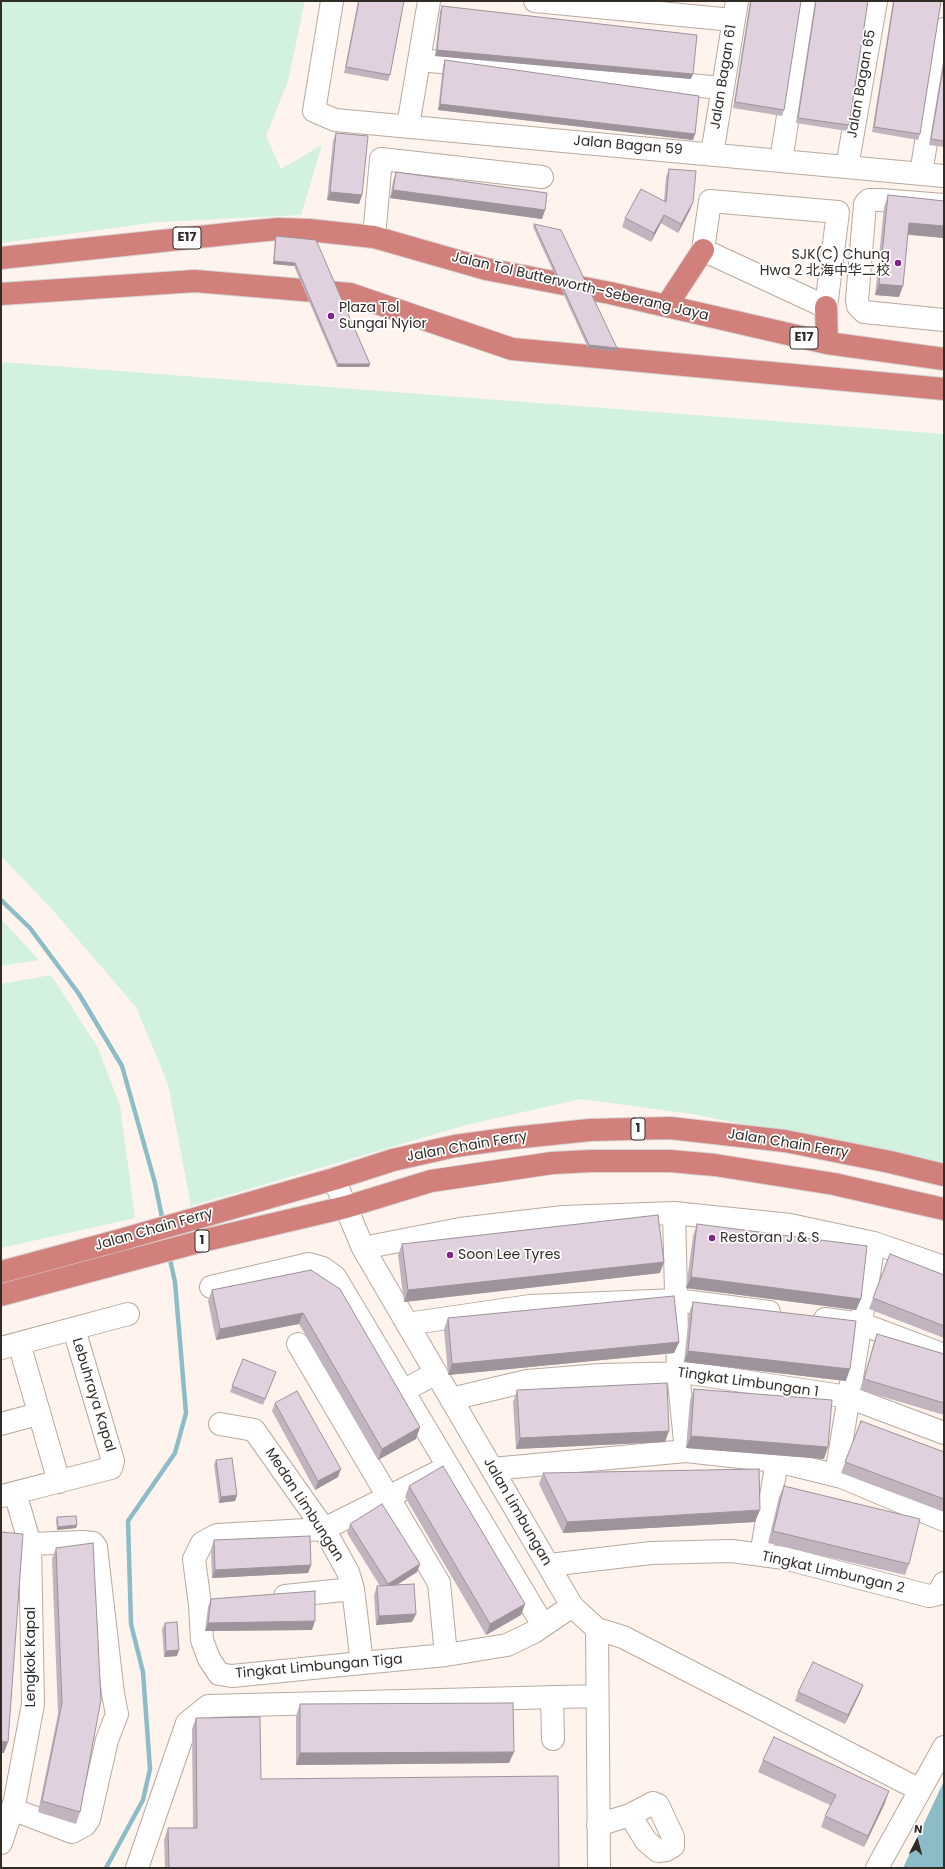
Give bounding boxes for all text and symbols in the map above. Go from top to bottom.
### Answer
street label: Jalan Bagan 61 [707,24,741,130]
street label: Jalan Bagan 65 [844,28,880,140]
street label: Jalan Bagan 59 [573,133,683,159]
road number: E17 [173,227,201,249]
place label: SJK(C) Chung Hwa 2 北海中华二校 [760,247,890,280]
street label: Jalan Tol Butterworth–Seberang Jaya [450,249,710,325]
marker: SJK(C) Chung Hwa 2 北海中华二校 [893,258,903,268]
place label: Plaza Tol Sungai Nyior [339,300,427,332]
marker: Plaza Tol Sungai Nyior [326,311,336,321]
road number: E17 [790,327,818,349]
road number: 1 [631,1118,645,1140]
street label: Jalan Chain Ferry [726,1126,850,1162]
street label: Jalan Chain Ferry [406,1128,528,1166]
street label: Jalan Chain Ferry [93,1205,215,1255]
road number: 1 [195,1230,209,1252]
place label: Restoran J & S [720,1230,819,1246]
marker: Restoran J & S [707,1233,717,1243]
place label: Soon Lee Tyres [458,1247,561,1263]
marker: Soon Lee Tyres [445,1250,455,1260]
street label: Lebuhraya Kapal [68,1336,118,1454]
street label: Tingkat Limbungan 1 [676,1365,820,1401]
street label: Medan Limbungan [261,1445,347,1565]
street label: Jalan Limbungan [479,1455,555,1569]
street label: Tingkat Limbungan 2 [760,1548,906,1598]
street label: Lengkok Kapal [23,1607,39,1707]
street label: Tingkat Limbungan Tiga [235,1651,403,1683]
north arrow [897,1821,937,1861]
text: N [913,1821,923,1837]

